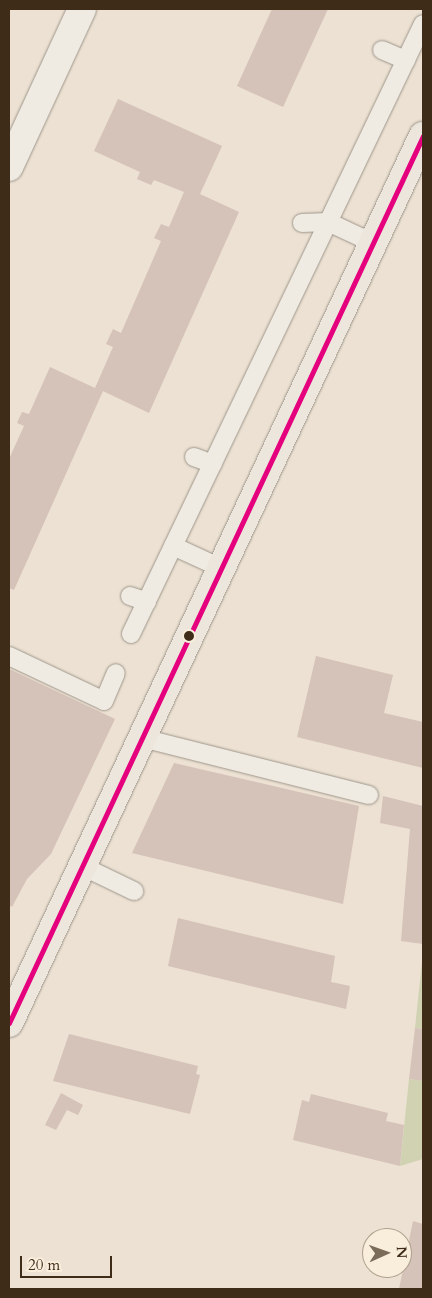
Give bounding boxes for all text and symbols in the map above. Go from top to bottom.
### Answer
unlabelled marker [184,631,194,641]
north arrow [362,1228,412,1278]
scale bar [22,1246,115,1278]
text: N [392,1246,411,1259]
text: 20 m [28,1255,60,1275]

